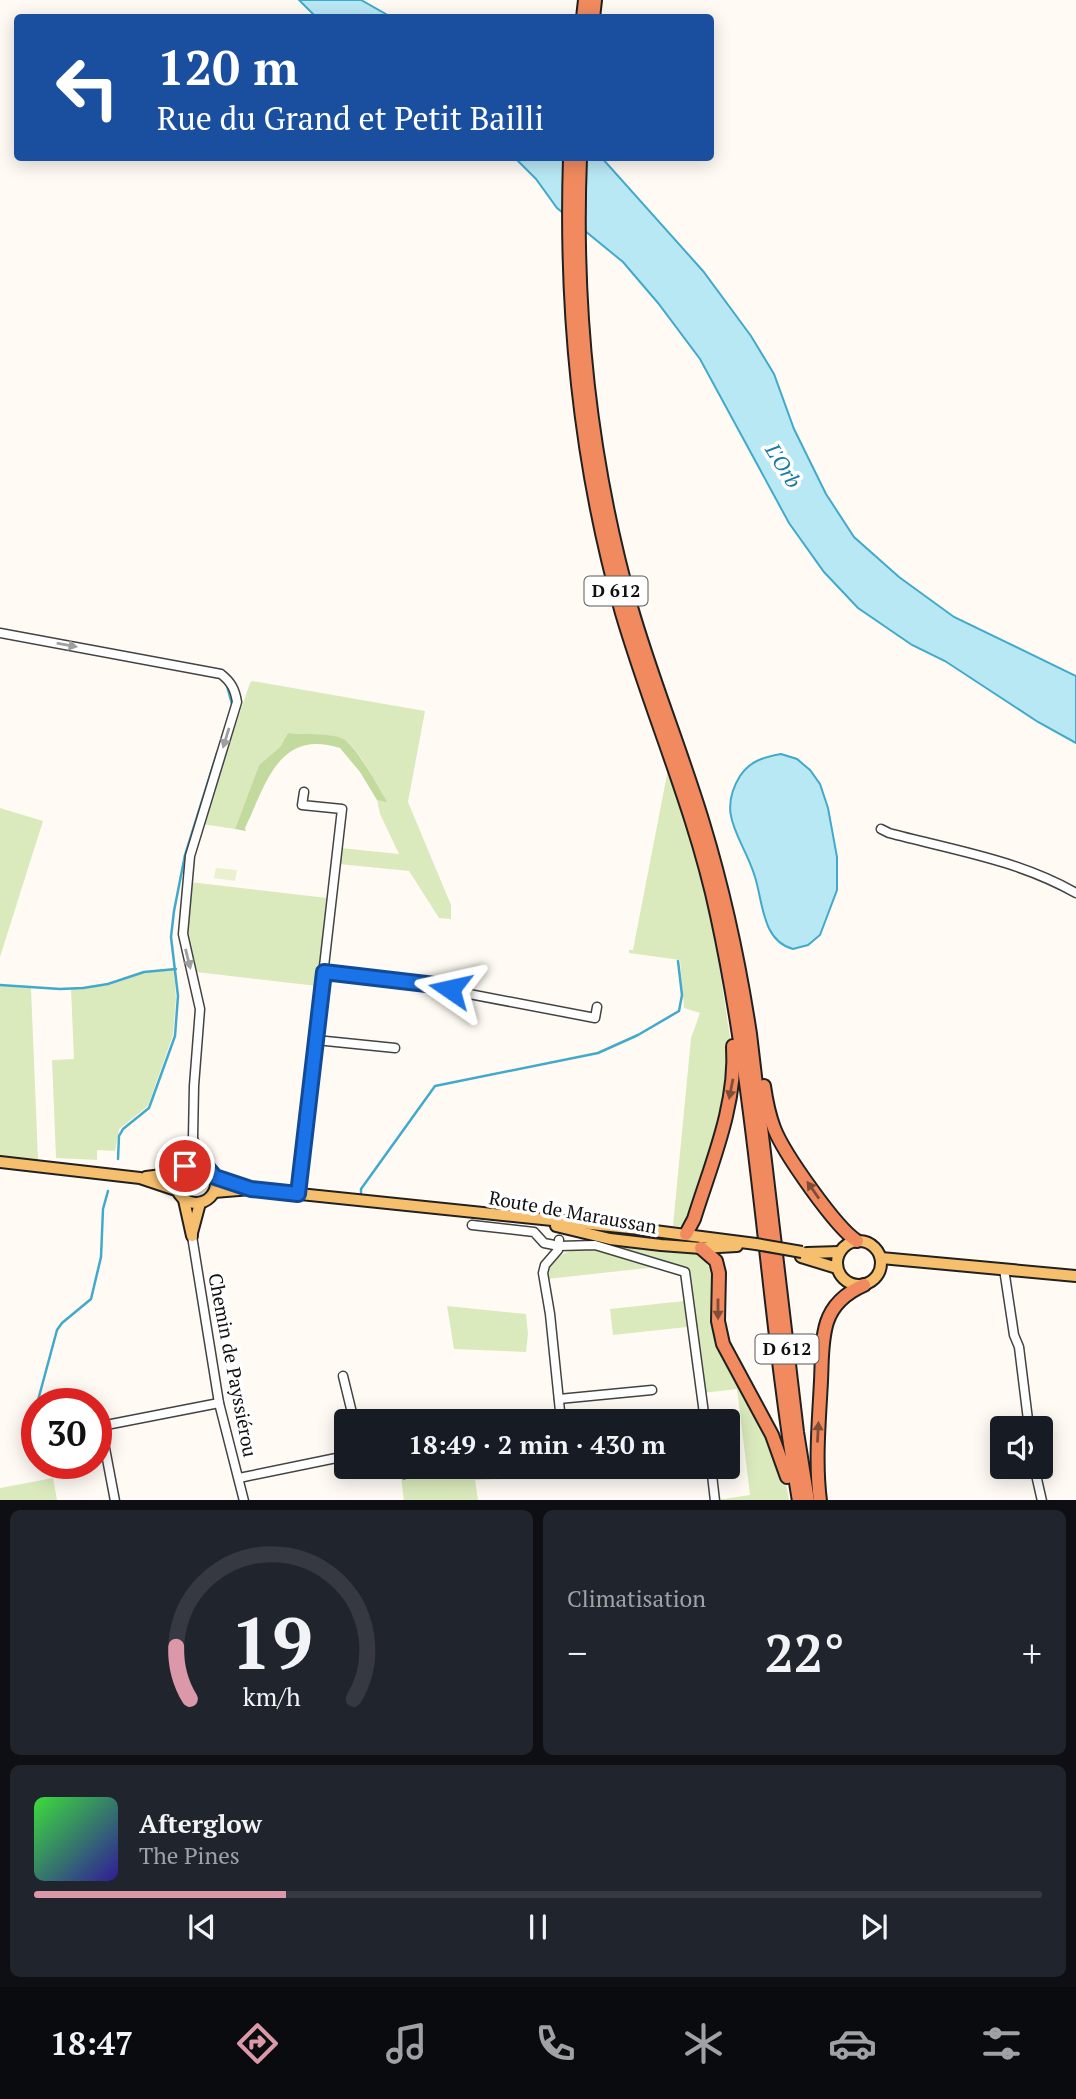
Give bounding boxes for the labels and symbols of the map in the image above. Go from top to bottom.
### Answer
water label: L'Orb [759,437,808,493]
road number: D 612 [584,576,648,606]
one-way arrow [56,640,78,651]
one-way arrow [221,728,231,749]
one-way arrow [183,948,194,970]
position arrow [413,952,487,1026]
one-way arrow [725,1078,736,1100]
pin [155,1136,215,1196]
one-way arrow [807,1180,820,1199]
street label: Route de Maraussan [487,1184,659,1239]
street label: Chemin de Payssiérou [203,1271,264,1459]
one-way arrow [712,1298,724,1320]
road number: D 612 [756,1334,818,1364]
speed limit sign: 30 [21,1388,112,1479]
one-way arrow [813,1421,824,1443]

